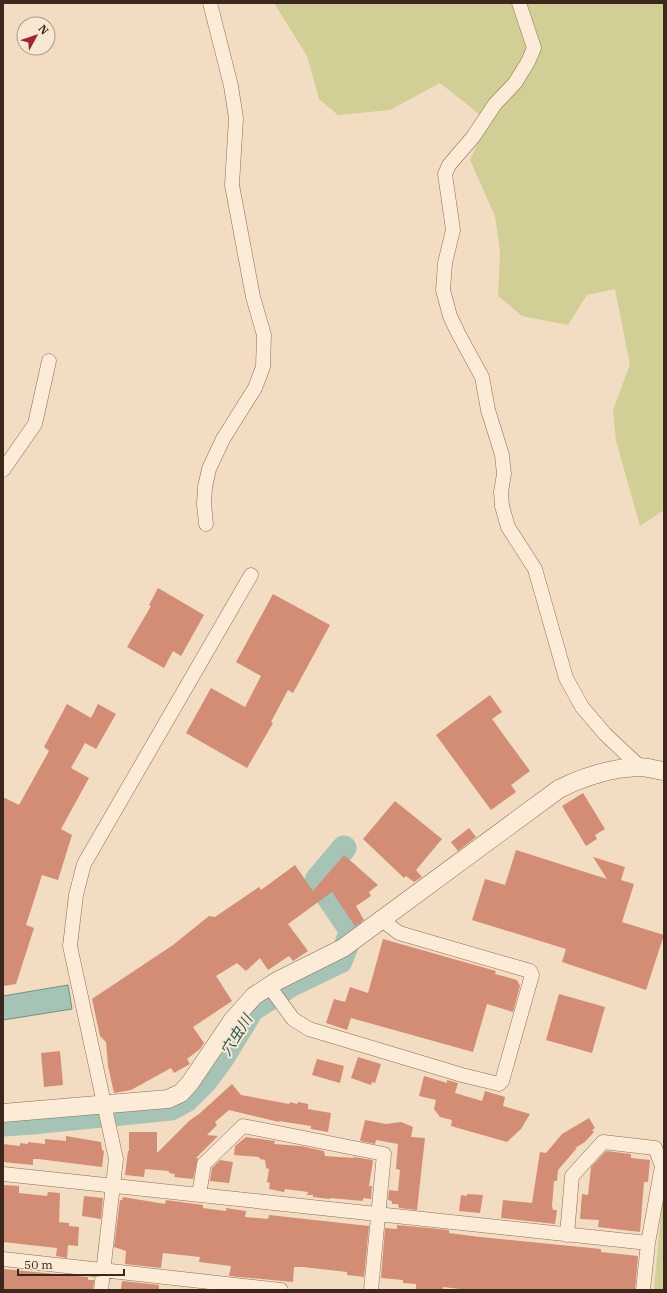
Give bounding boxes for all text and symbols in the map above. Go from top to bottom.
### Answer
north arrow [16,16,56,56]
text: N [36,22,52,38]
water label: 穴虫川 [216,1009,257,1059]
scale bar [18,1251,124,1277]
text: 50 m [24,1257,53,1272]

